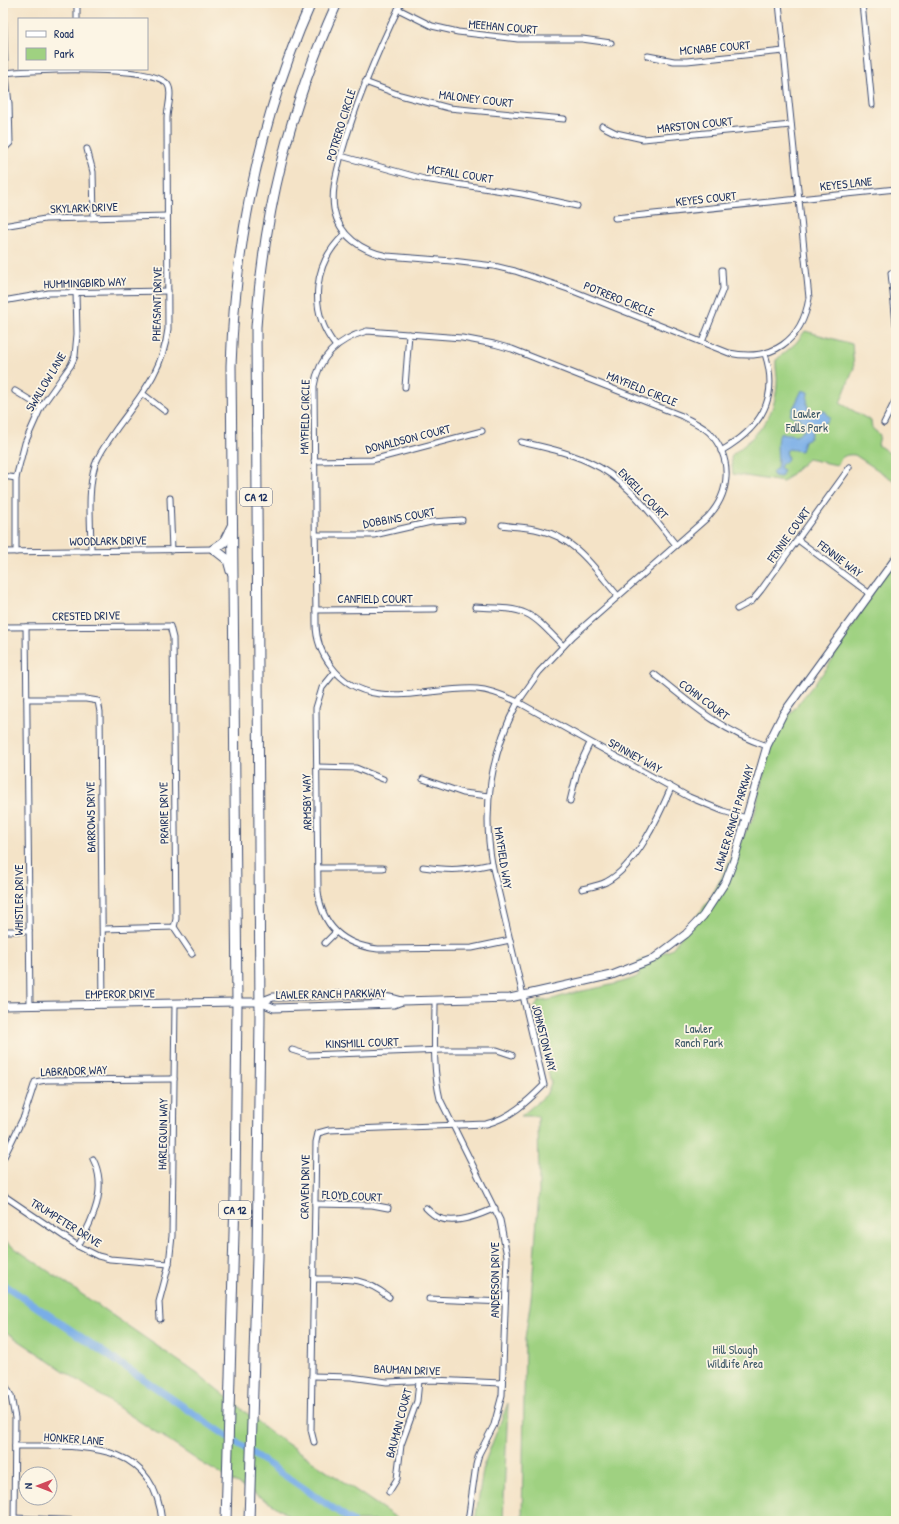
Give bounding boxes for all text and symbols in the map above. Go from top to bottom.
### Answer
street label: MEEHAN COURT [468,15,539,38]
legend [18,18,148,70]
text: Road [54,25,74,42]
street label: MCNABE COURT [679,36,751,59]
text: Park [54,45,74,62]
street label: POTRERO CIRCLE [321,86,360,163]
street label: MALONEY COURT [438,86,515,112]
street label: MARSTON COURT [656,112,734,137]
street label: MCFALL COURT [426,160,495,187]
street label: KEYES LANE [819,172,874,195]
street label: KEYES COURT [675,187,738,210]
street label: SKYLARK DRIVE [50,198,119,217]
street label: PHEASANT DRIVE [147,266,166,341]
street label: HUMMINGBIRD WAY [43,273,127,292]
street label: POTRERO CIRCLE [581,277,658,321]
street label: SWALLOW LANE [21,348,70,415]
street label: MAYFIELD CIRCLE [604,367,681,411]
street label: MAYFIELD CIRCLE [295,379,314,455]
park label: Lawler Falls Park [785,405,828,436]
street label: DONALDSON COURT [364,420,453,457]
street label: ENGELL COURT [615,464,672,523]
road number: CA 12 [240,488,272,506]
street label: DOBBINS COURT [362,503,437,532]
street label: FENNIE COURT [762,503,815,567]
street label: WOODLARK DRIVE [69,531,147,550]
street label: FENNIE WAY [814,536,867,581]
street label: CANFIELD COURT [337,590,413,607]
street label: CRESTED DRIVE [52,606,121,625]
street label: COHN COURT [676,675,733,724]
street label: SPINNEY WAY [605,734,666,778]
street label: LAWLER RANCH PARKWAY [709,762,758,873]
street label: ARMSBY WAY [297,773,315,830]
street label: BARROWS DRIVE [81,781,100,853]
street label: PRAIRIE DRIVE [154,781,173,844]
street label: MAYFIELD WAY [490,826,517,891]
street label: WHISTLER DRIVE [10,864,27,935]
street label: EMPEROR DRIVE [85,984,156,1003]
street label: LAWLER RANCH PARKWAY [276,984,387,1003]
street label: JOHNSTON WAY [528,1003,561,1074]
park label: Lawler Ranch Park [675,1020,723,1051]
street label: KINSMILL COURT [325,1033,399,1052]
street label: LABRADOR WAY [40,1061,108,1080]
street label: HARLEQUIN WAY [153,1097,172,1170]
street label: CRAVEN DRIVE [295,1154,314,1220]
street label: FLOYD COURT [320,1185,383,1206]
street label: TRUMPETER DRIVE [27,1194,106,1252]
road number: CA 12 [219,1201,251,1219]
street label: ANDERSON DRIVE [486,1241,503,1318]
park label: Hill Slough Wildlife Area [707,1341,763,1372]
street label: BAUMAN DRIVE [373,1360,441,1379]
street label: BAUMAN COURT [381,1386,416,1460]
street label: HONKER LANE [43,1428,105,1449]
north arrow [18,1466,58,1506]
text: N [21,1483,35,1489]

